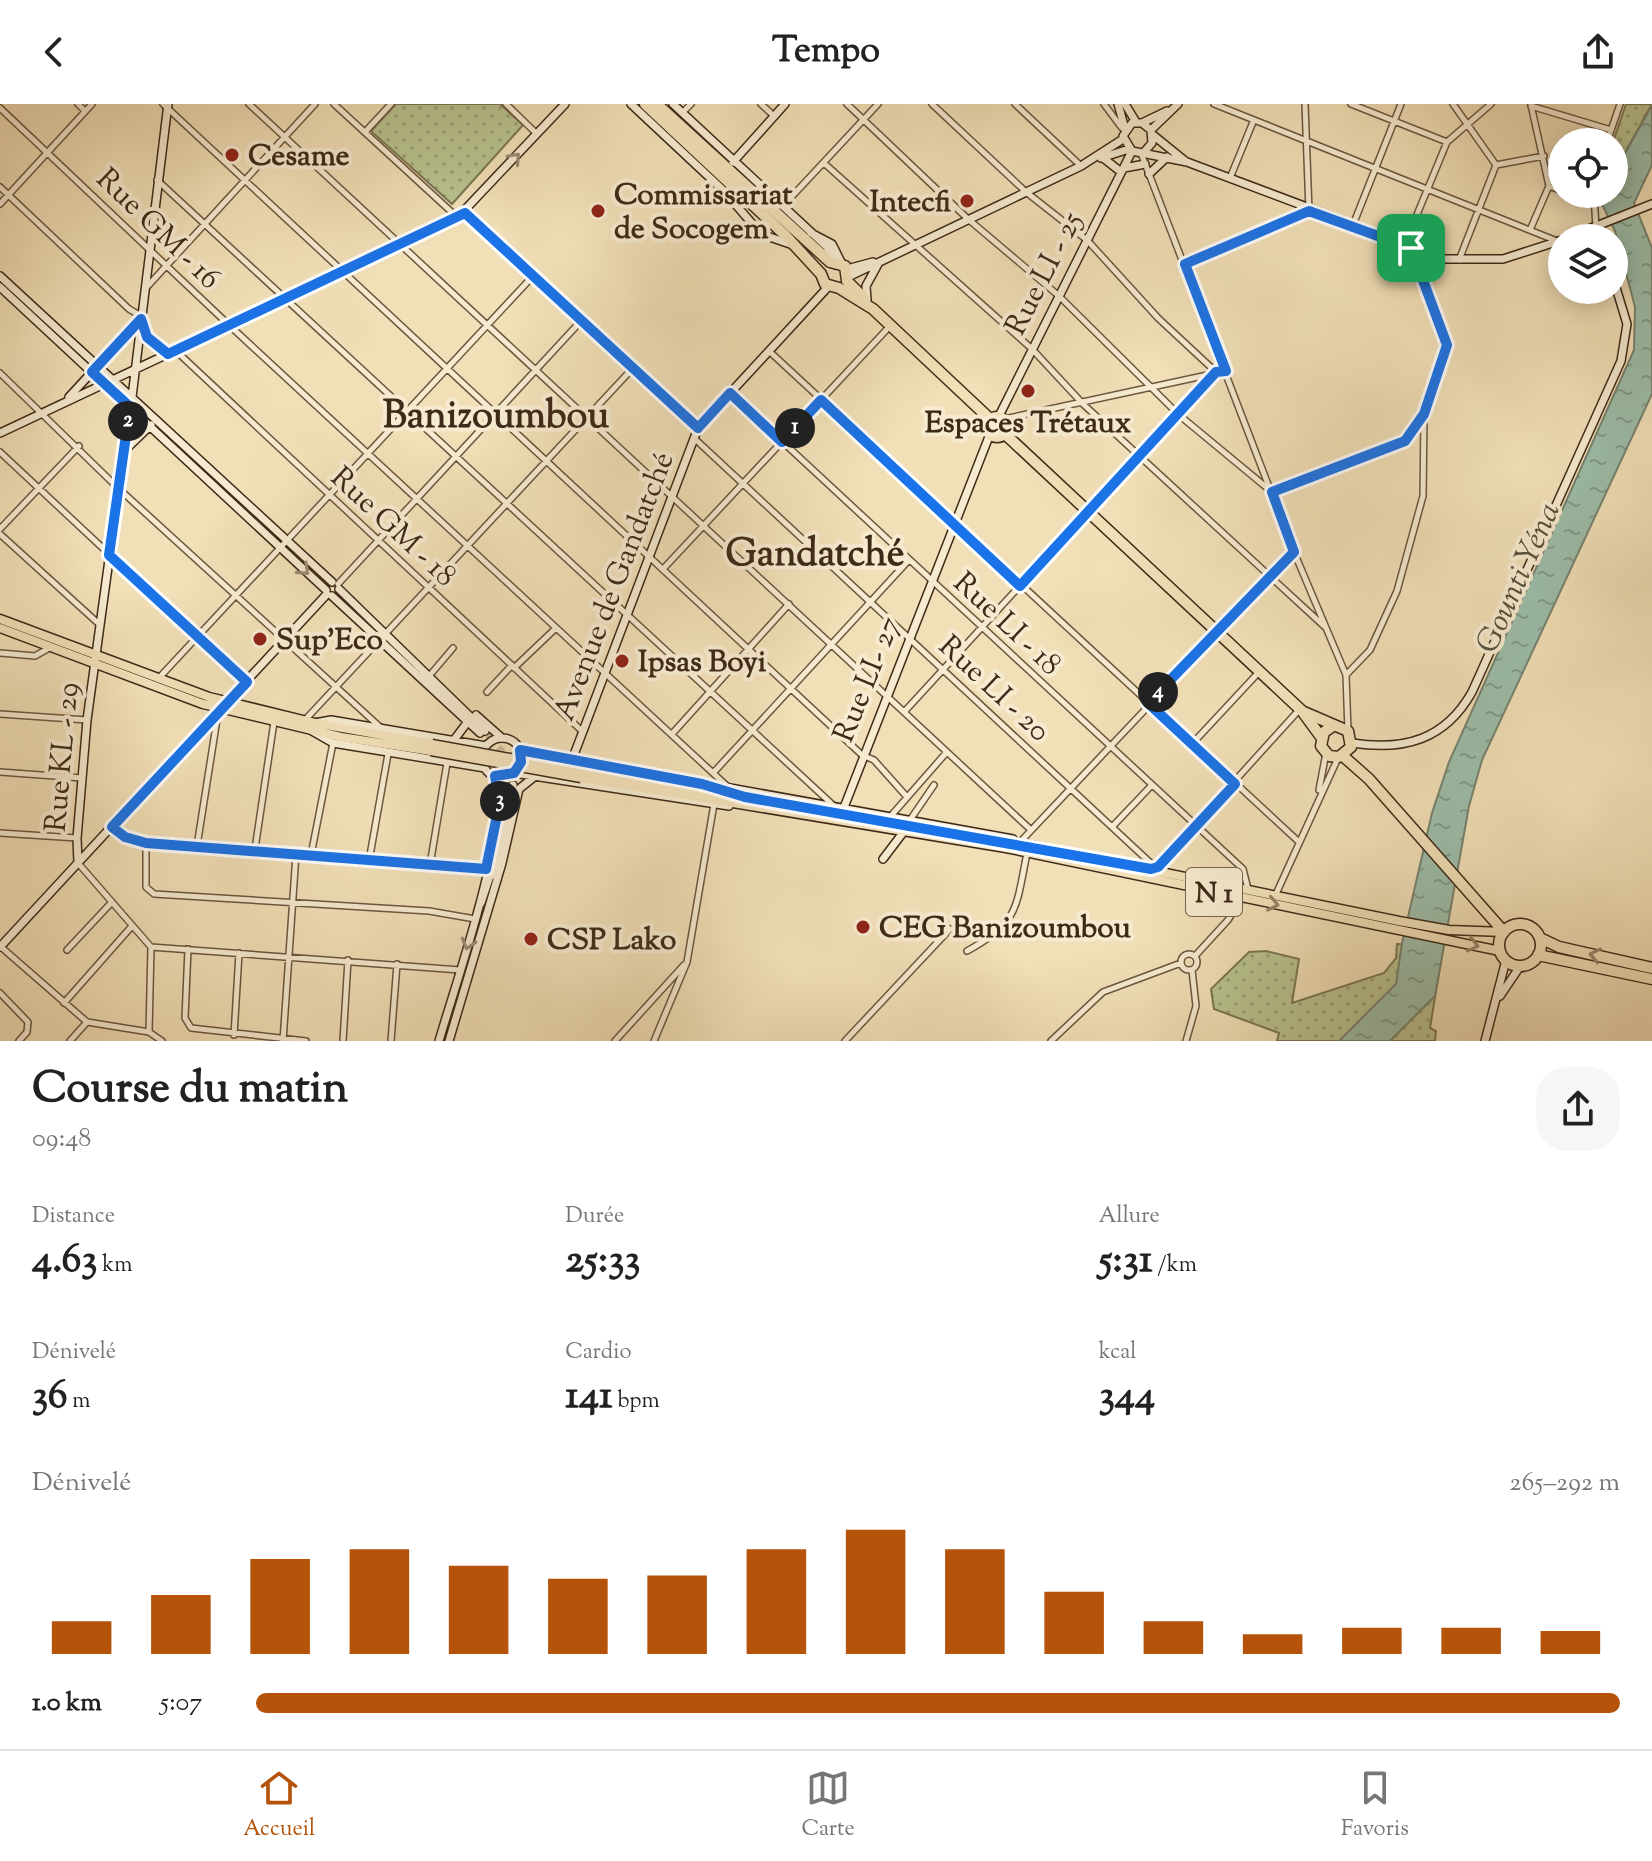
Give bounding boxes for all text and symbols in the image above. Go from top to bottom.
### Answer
text: Tempo [772,26,880,78]
icon: back [32,30,76,74]
icon: share [1576,30,1620,74]
map controls [1548,128,1628,304]
button: locate [1548,128,1628,208]
place label: Cesame [248,136,349,179]
marker: Cesame [223,146,241,164]
one-way arrow [505,153,519,168]
street label: Rue GM - 16 [85,159,229,300]
place label: Commissariat de Socogem [614,175,793,252]
place label: Intecfi [870,182,952,225]
marker: Intecfi [958,192,976,210]
marker: Commissariat de Socogem [589,202,607,220]
street label: Rue LI - 25 [996,205,1095,343]
pin [1377,214,1445,282]
button: layers [1548,224,1628,304]
icon: arrive [1389,226,1433,270]
marker: Espaces Trétaux [1019,382,1037,400]
district label: Banizoumbou [383,391,609,445]
pin: 2 [108,401,148,441]
place label: Espaces Trétaux [925,403,1132,446]
text: 2 [123,405,133,437]
pin: 1 [775,408,815,448]
text: 1 [791,412,799,444]
street label: Avenue de Gandatché [544,446,686,728]
street label: Rue GM - 18 [320,458,465,598]
water label: Gounti Yéna [1466,495,1573,661]
district label: Gandatché [726,529,904,583]
one-way arrow [295,560,309,575]
street label: Rue LI - 18 [942,563,1070,686]
street label: Rue LI- 27 [824,611,913,749]
place label: Sup'Eco [276,620,383,663]
street label: Rue LI - 20 [928,627,1059,753]
marker: Sup'Eco [251,630,269,648]
place label: Ipsas Boyi [638,642,767,685]
marker: Ipsas Boyi [613,652,631,670]
pin: 4 [1138,672,1178,712]
text: 4 [1152,676,1164,708]
street label: Rue KL - 29 [36,681,91,834]
pin: 3 [480,781,520,821]
text: 3 [496,785,504,817]
road number: N 1 [1186,868,1242,916]
one-way arrow [1266,895,1280,912]
place label: CEG Banizoumbou [879,908,1132,951]
marker: CEG Banizoumbou [854,918,872,936]
place label: CSP Lako [547,920,677,963]
marker: CSP Lako [522,930,540,948]
one-way arrow [1466,936,1480,953]
one-way arrow [461,937,477,951]
one-way arrow [1589,947,1602,964]
text: Course du matin [32,1059,348,1122]
button: share [1536,1067,1620,1151]
text: 09:48 [32,1121,91,1158]
text: Distance [32,1201,115,1233]
text: Durée [565,1201,624,1233]
text: Allure [1099,1201,1160,1233]
text: 4.63 [32,1233,97,1290]
text: 25:33 [565,1233,640,1290]
text: 5:31 [1099,1233,1153,1290]
text: km [97,1250,132,1282]
text: /km [1153,1250,1197,1282]
text: Dénivelé [32,1337,116,1369]
text: Cardio [565,1337,631,1369]
text: kcal [1099,1337,1136,1369]
text: 36 [32,1369,68,1426]
text: 141 [565,1369,613,1426]
text: 344 [1099,1369,1155,1426]
text: m [68,1386,91,1418]
text: bpm [613,1386,660,1418]
text: Dénivelé [32,1465,131,1502]
text: 265–292 m [1509,1465,1620,1502]
text: 1.0 km [32,1685,102,1722]
text: 5:07 [160,1685,202,1722]
tab: Accueil [243,1766,315,1846]
tab: Carte [801,1766,855,1846]
tab: Favoris [1341,1766,1409,1846]

